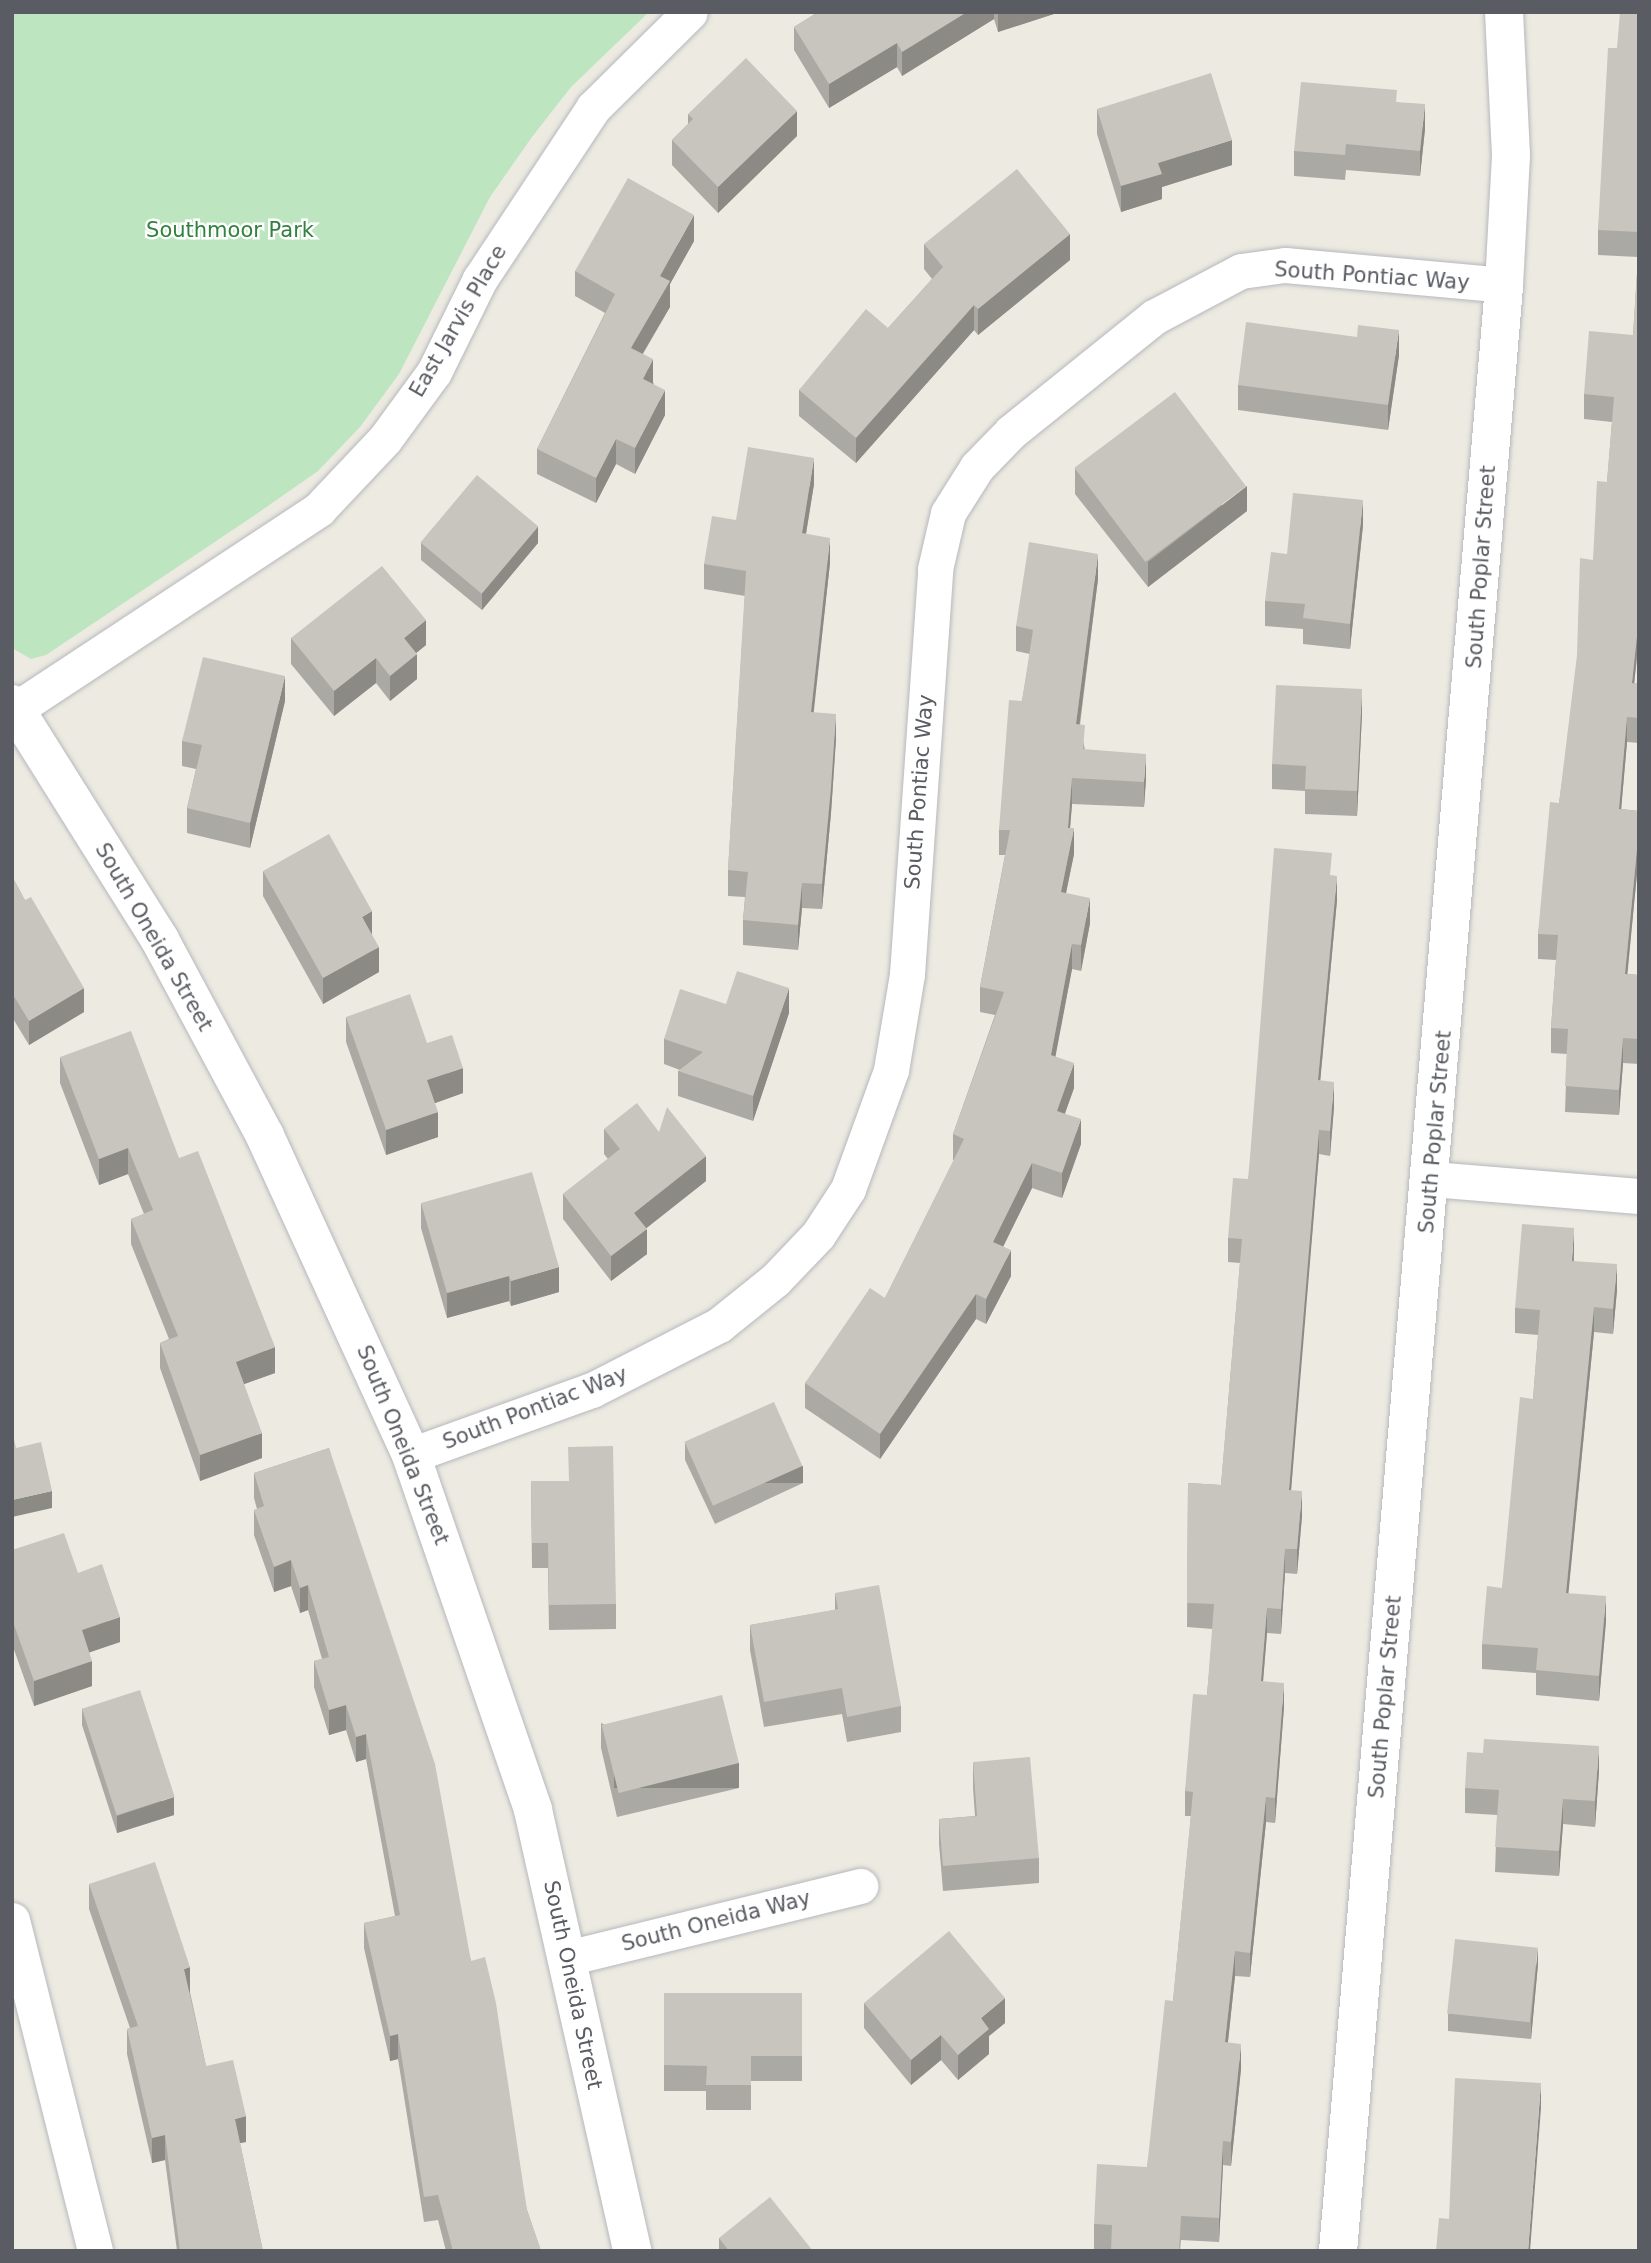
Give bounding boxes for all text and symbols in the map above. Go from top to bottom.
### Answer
park label: Southmoor Park [146,217,314,243]
street label: East Jarvis Place [404,240,512,402]
street label: South Pontiac Way [1274,257,1470,295]
street label: South Poplar Street [1461,465,1501,669]
street label: South Pontiac Way [900,694,938,890]
street label: South Oneida Street [90,838,218,1036]
street label: South Poplar Street [1414,1029,1456,1235]
street label: South Oneida Street [351,1342,455,1548]
street label: South Pontiac Way [439,1361,631,1455]
street label: South Poplar Street [1364,1594,1406,1800]
street label: South Oneida Street [539,1878,607,2092]
street label: South Oneida Way [619,1885,813,1957]

